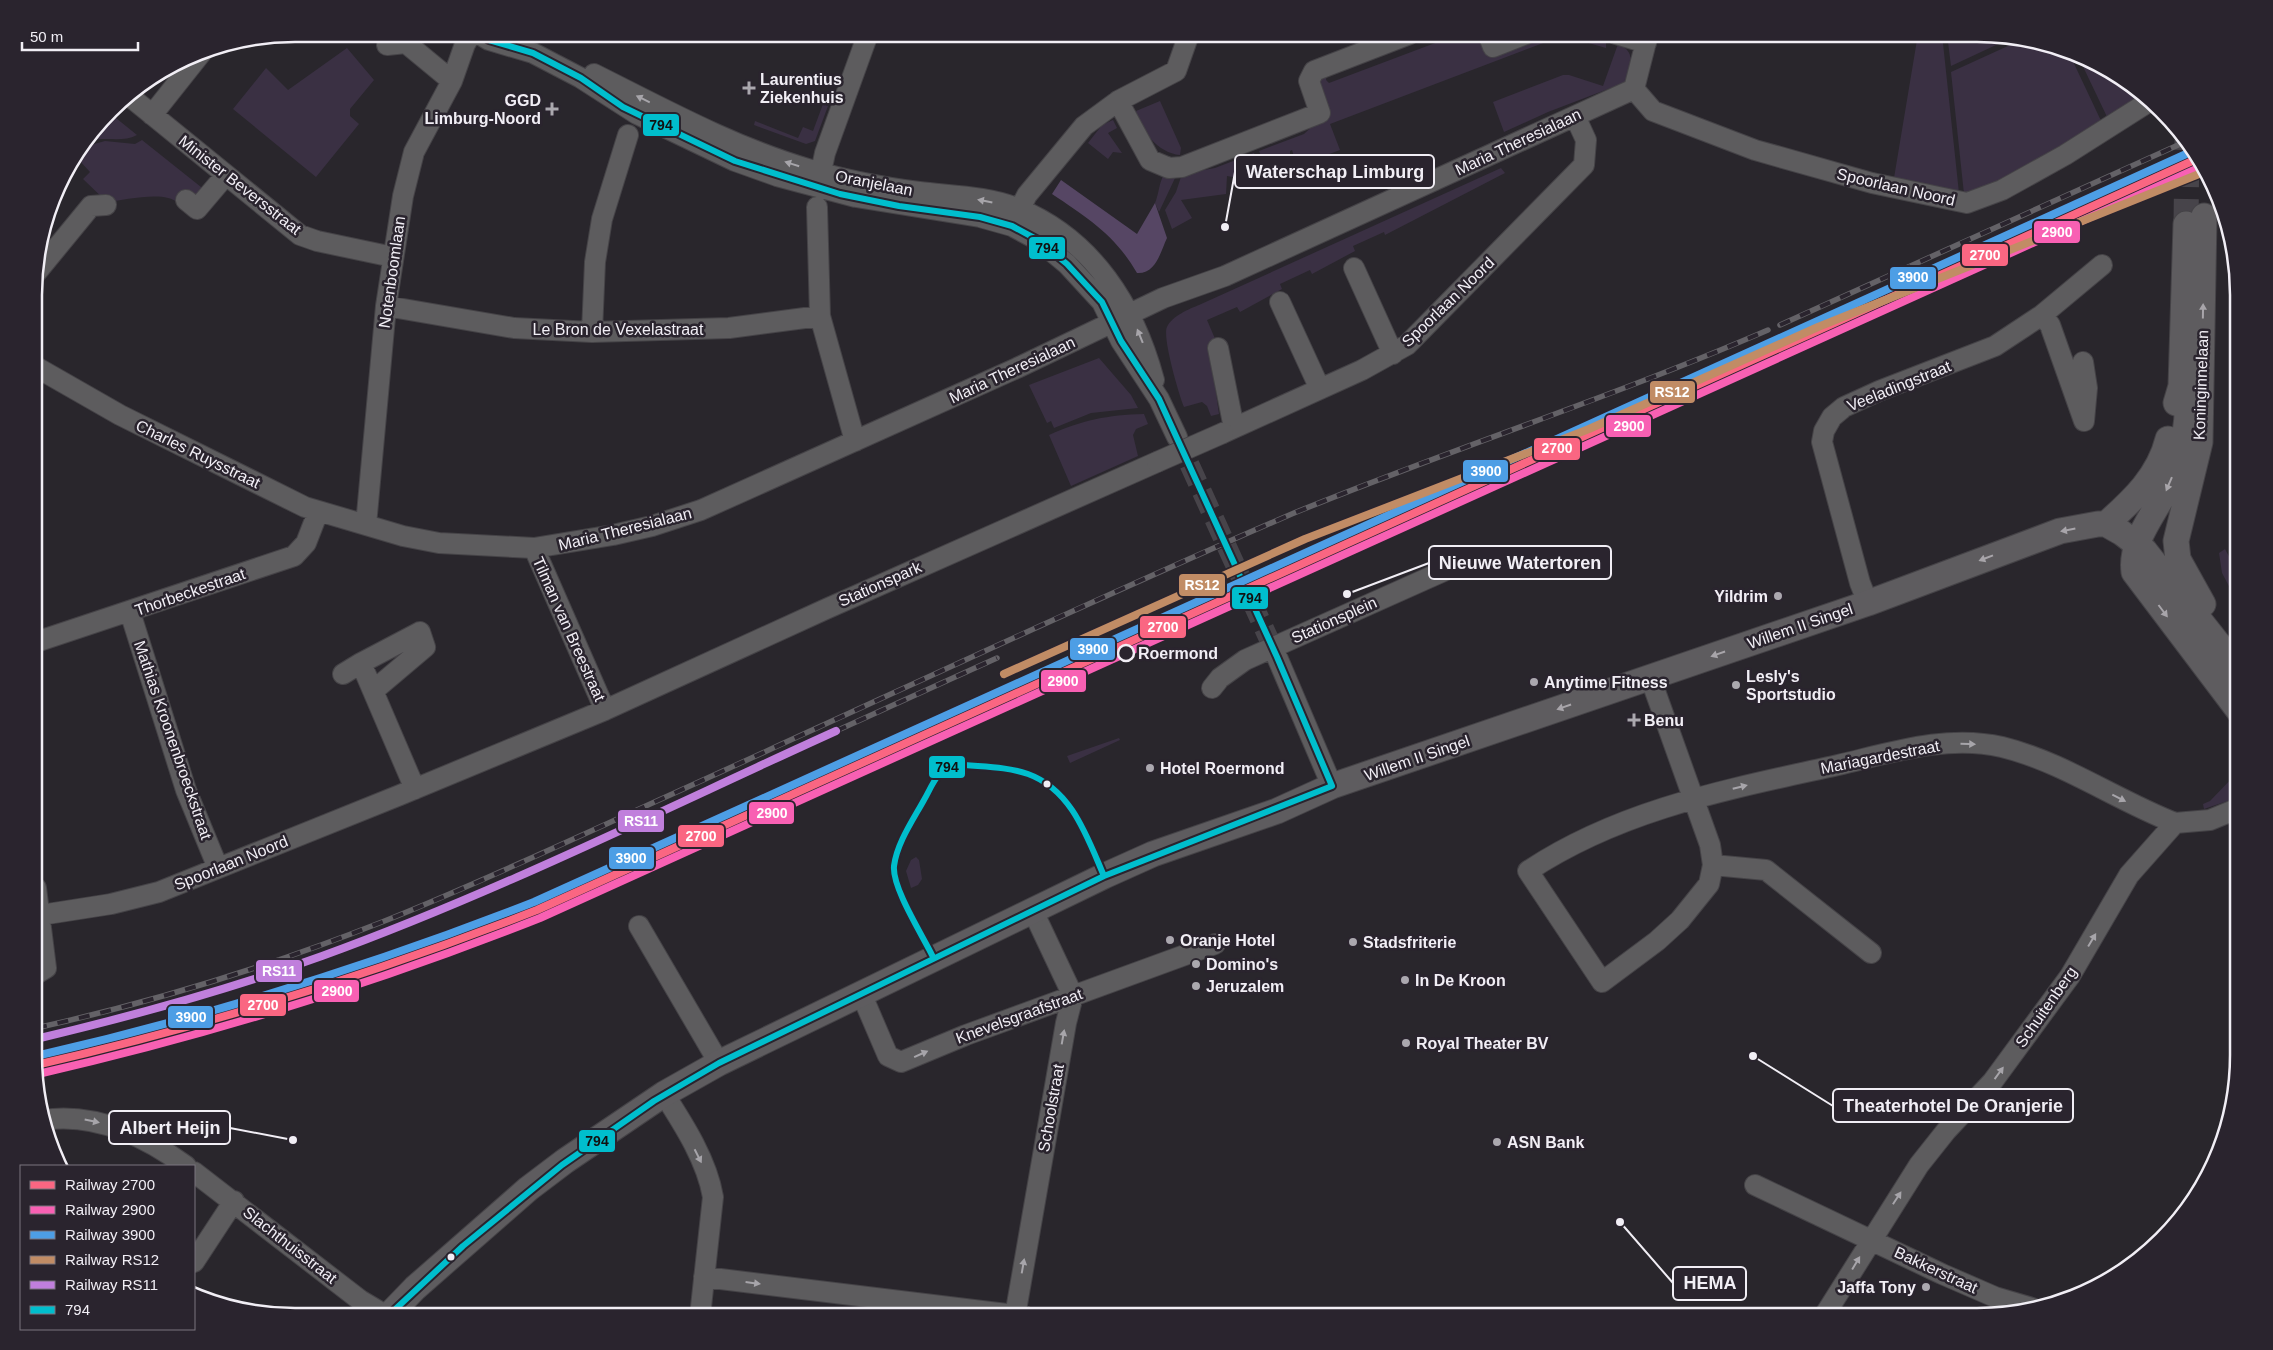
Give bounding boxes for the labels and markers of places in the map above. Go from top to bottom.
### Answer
place label: Laurentius Ziekenhuis [760,71,844,106]
marker: Laurentius Ziekenhuis [742,81,756,95]
place label: GGD Limburg-Noord [425,92,541,127]
marker: GGD Limburg-Noord [545,102,559,116]
callout: Waterschap Limburg [1235,155,1434,188]
callout: Nieuwe Watertoren [1429,546,1611,579]
place label: Yildrim [1714,588,1768,605]
marker: Yildrim [1772,590,1784,602]
marker: Roermond [1117,644,1135,662]
place label: Roermond [1138,645,1218,662]
place label: Lesly's Sportstudio [1746,668,1836,703]
place label: Anytime Fitness [1544,674,1668,691]
marker: Anytime Fitness [1528,676,1540,688]
marker: Lesly's Sportstudio [1730,679,1742,691]
place label: Benu [1644,712,1684,729]
marker: Benu [1628,714,1640,726]
place label: Hotel Roermond [1160,760,1284,777]
marker: Hotel Roermond [1144,762,1156,774]
unlabelled marker [1042,779,1052,789]
place label: Oranje Hotel [1180,932,1275,949]
marker: Oranje Hotel [1164,934,1176,946]
place label: Stadsfriterie [1363,934,1456,951]
marker: Stadsfriterie [1347,936,1359,948]
place label: Domino's [1206,956,1278,973]
marker: Domino's [1190,958,1202,970]
place label: In De Kroon [1415,972,1506,989]
marker: In De Kroon [1399,974,1411,986]
place label: Jeruzalem [1206,978,1284,995]
marker: Jeruzalem [1190,980,1202,992]
place label: Royal Theater BV [1416,1035,1549,1052]
marker: Royal Theater BV [1400,1037,1412,1049]
callout: Theaterhotel De Oranjerie [1833,1089,2073,1122]
callout: Albert Heijn [109,1111,230,1144]
place label: ASN Bank [1507,1134,1584,1151]
marker: ASN Bank [1491,1136,1503,1148]
unlabelled marker [446,1252,456,1262]
callout: HEMA [1673,1267,1746,1300]
place label: Jaffa Tony [1837,1279,1916,1296]
marker: Jaffa Tony [1920,1281,1932,1293]

